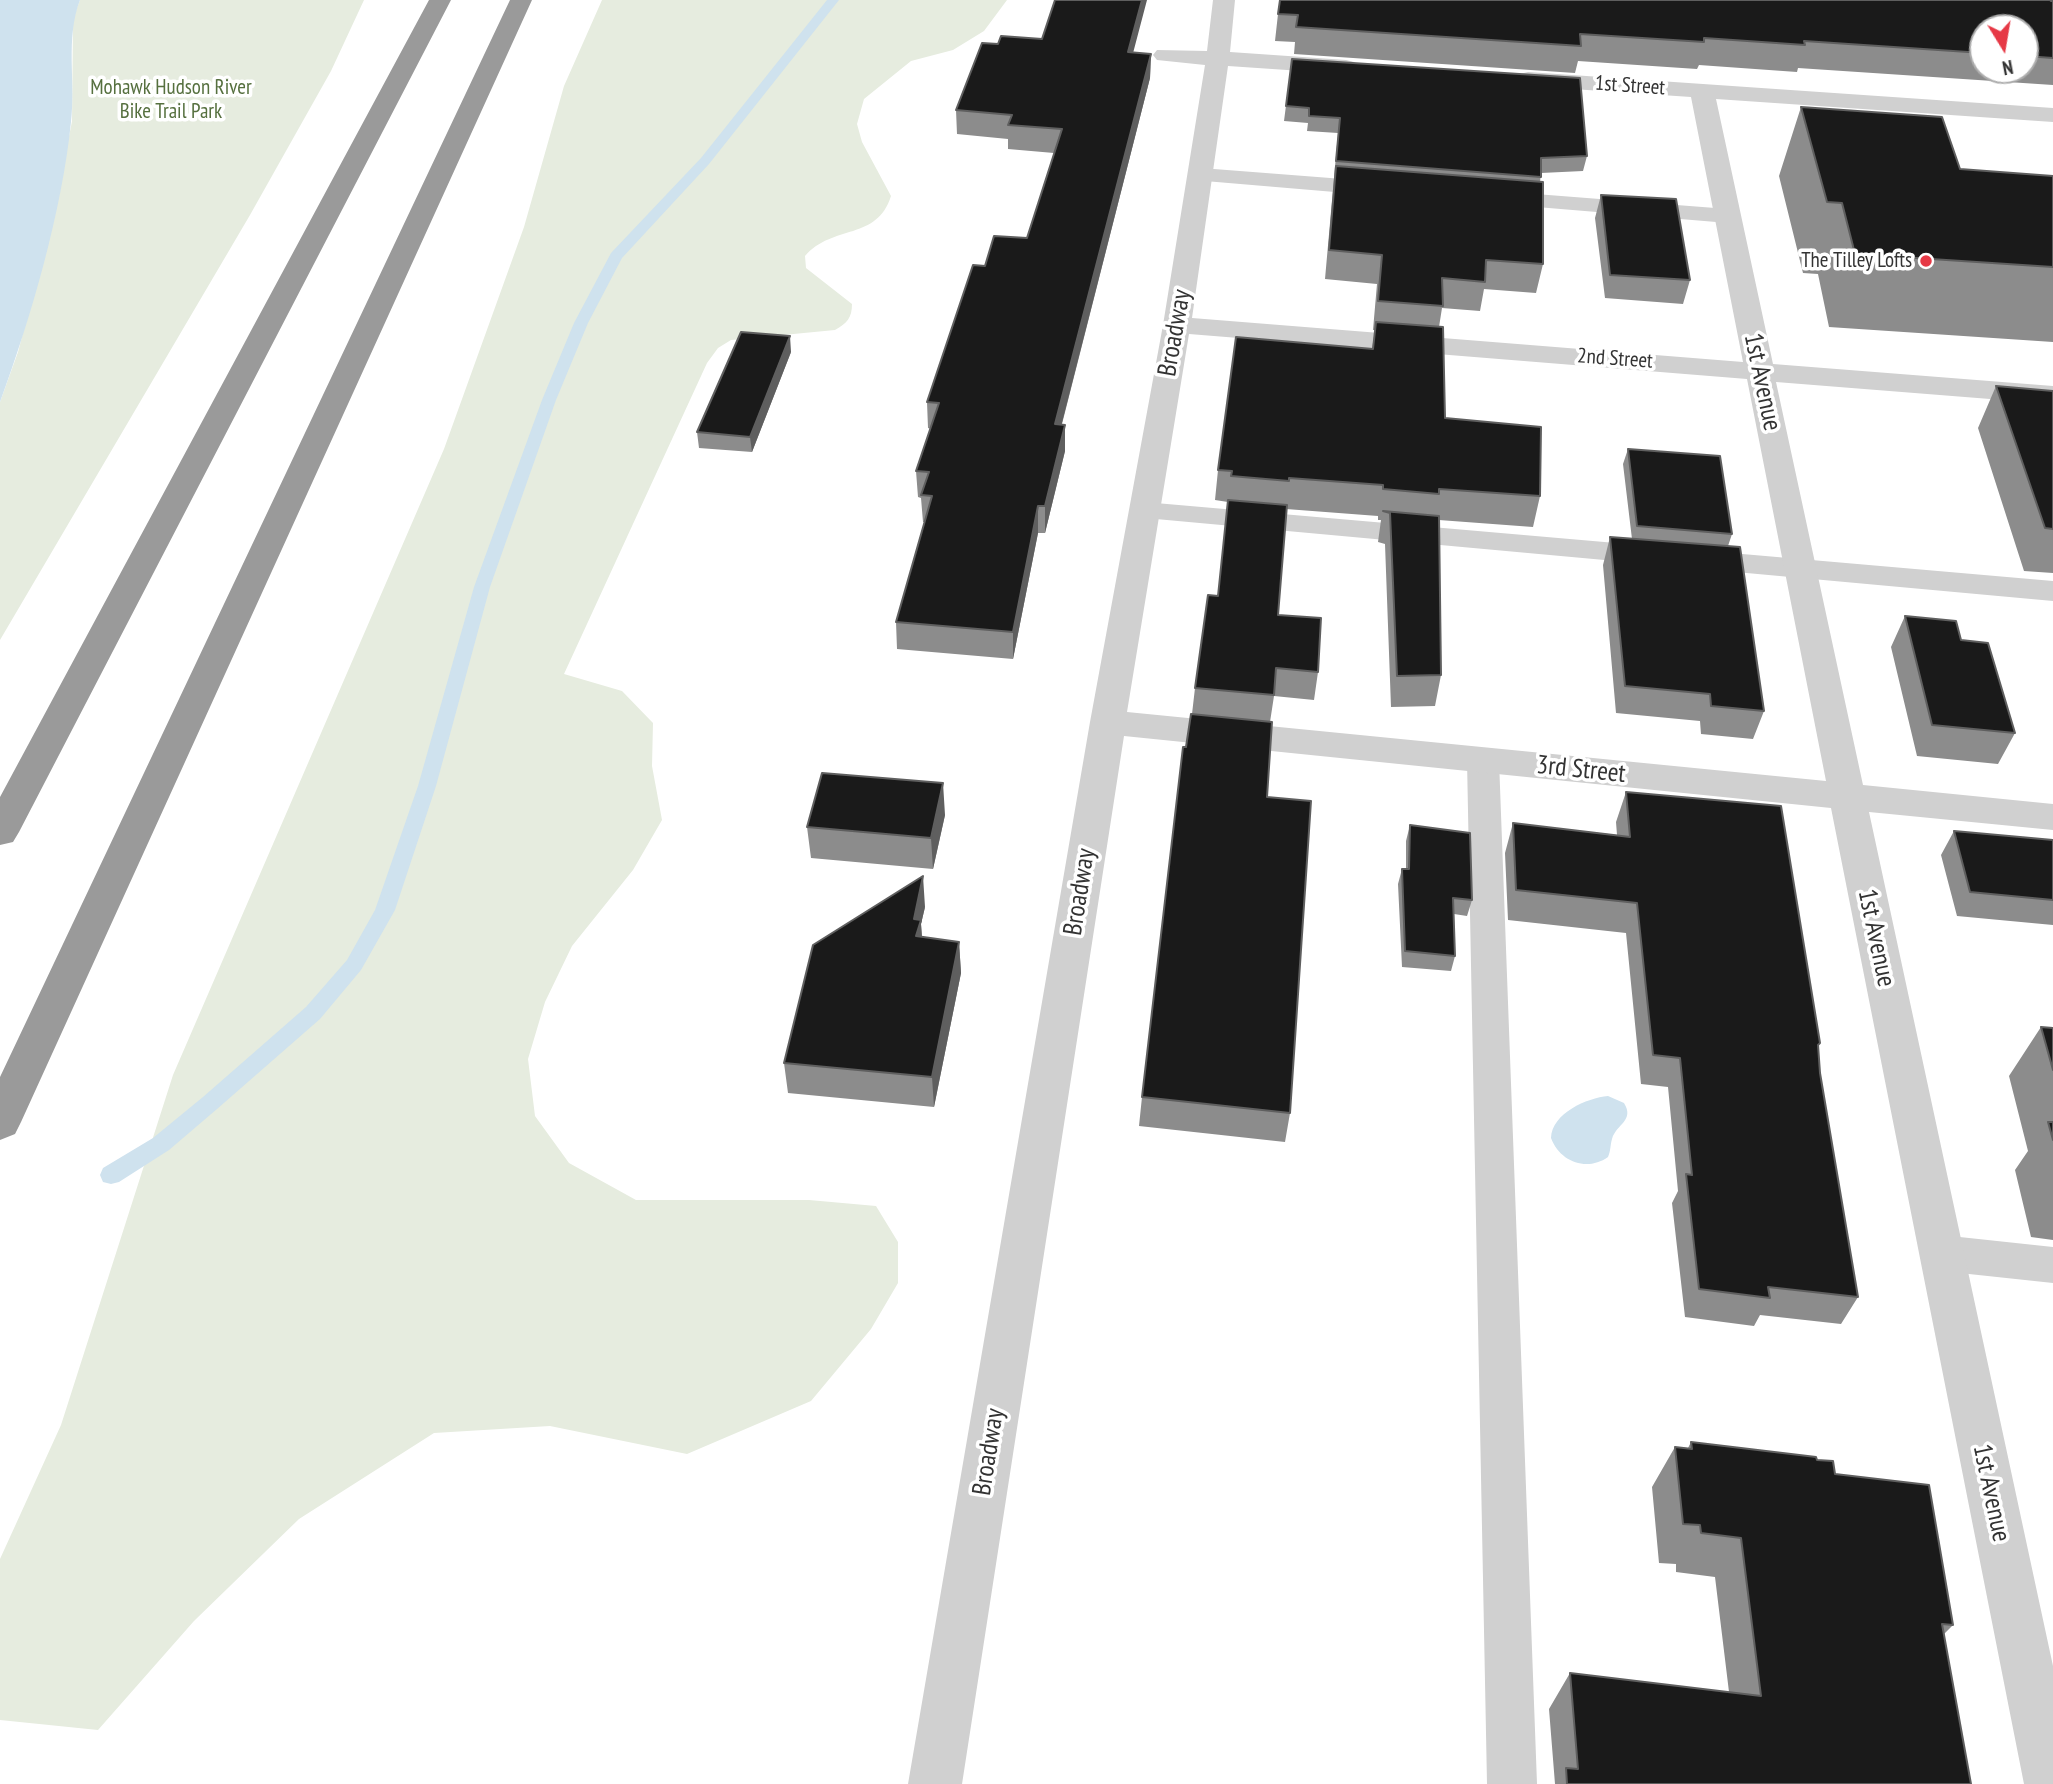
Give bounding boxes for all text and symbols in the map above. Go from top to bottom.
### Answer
north arrow [1969,14,2039,84]
text: N [2000,55,2015,80]
street label: 1st Street [1594,71,1666,101]
park label: Mohawk Hudson River Bike Trail Park [90,75,252,125]
place label: The Tilley Lofts [1801,248,1912,274]
marker: The Tilley Lofts [1918,253,1934,269]
street label: Broadway [1152,287,1198,379]
street label: 1st Avenue [1736,330,1788,434]
street label: 2nd Street [1576,344,1654,374]
street label: 3rd Street [1535,750,1627,790]
street label: Broadway [1058,846,1102,938]
street label: 1st Avenue [1850,886,1902,990]
street label: Broadway [967,1406,1011,1498]
street label: 1st Avenue [1965,1441,2017,1545]

